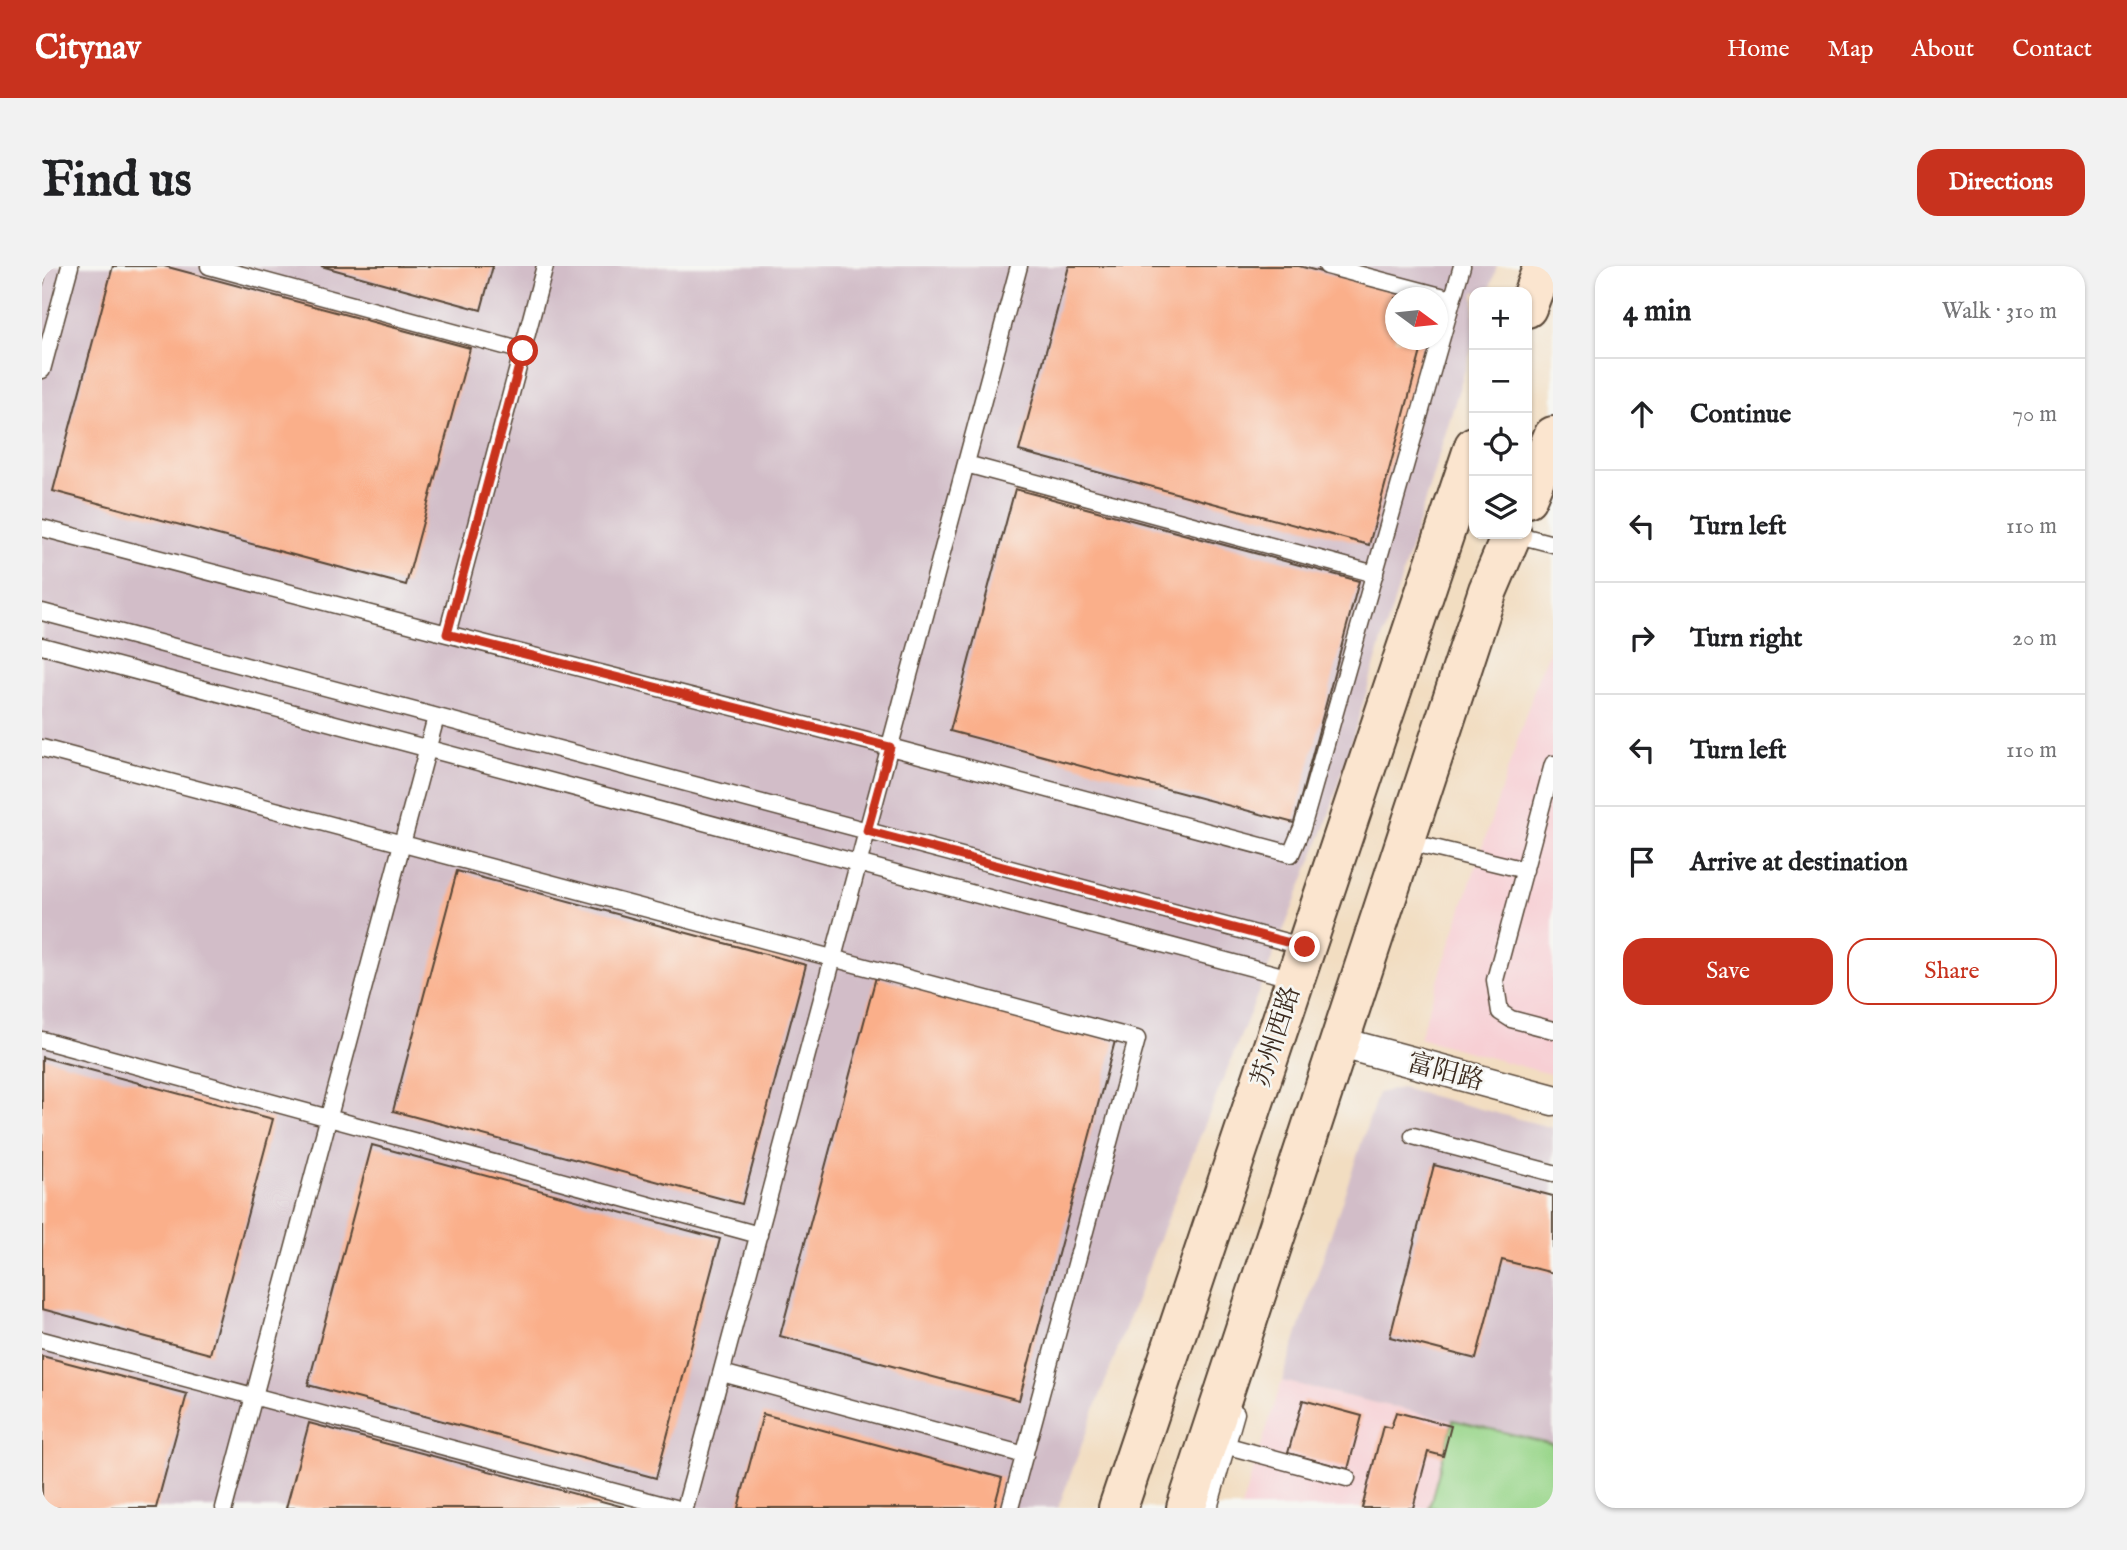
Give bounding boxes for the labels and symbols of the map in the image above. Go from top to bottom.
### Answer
north arrow [1385,287,1448,350]
route start [507,335,538,366]
route end [1289,931,1320,962]
street label: 苏州西路 [1245,982,1308,1091]
street label: 富阳路 [1404,1046,1488,1098]

